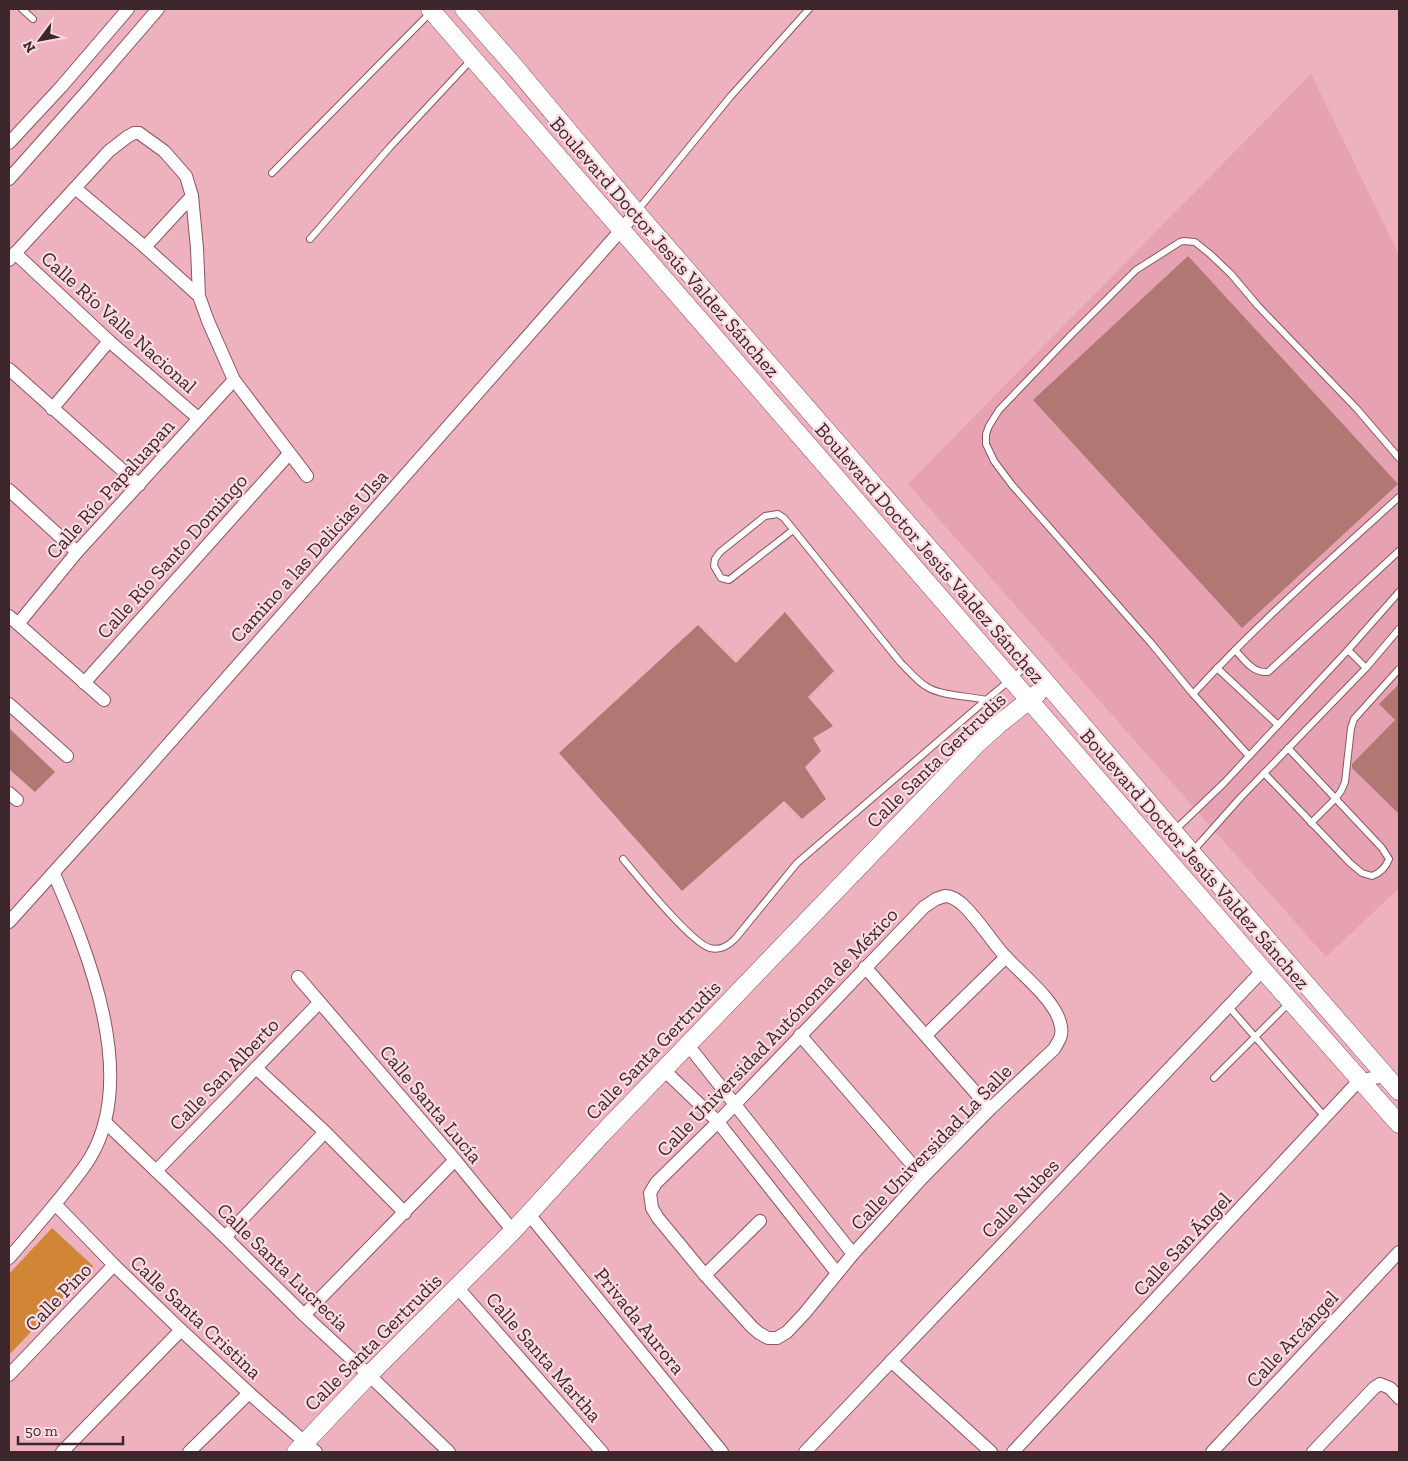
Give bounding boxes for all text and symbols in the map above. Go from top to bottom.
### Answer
north arrow [15,15,65,65]
text: N [19,37,39,56]
street label: Boulevard Doctor Jesús Valdez Sánchez [545,112,785,382]
street label: Calle Río Valle Nacional [36,246,202,398]
street label: Calle Río Papaluapan [41,414,179,564]
street label: Boulevard Doctor Jesús Valdez Sánchez [810,418,1050,688]
street label: Camino a las Delicias Ulsa [225,464,393,647]
street label: Calle Río Santo Domingo [92,469,252,643]
street label: Calle Santa Gertrudis [861,687,1011,833]
street label: Boulevard Doctor Jesús Valdez Sánchez [1075,724,1315,994]
street label: Calle Universidad Autónoma de México [651,903,903,1161]
street label: Calle Santa Gertrudis [580,975,726,1125]
street label: Calle San Alberto [164,1013,284,1135]
street label: Calle Santa Lucía [375,1040,488,1168]
street label: Calle Universidad La Salle [845,1059,1017,1235]
street label: Calle Nubes [976,1153,1064,1243]
street label: Calle San Ángel [1128,1187,1236,1301]
street label: Calle Santa Lucrecia [212,1198,354,1336]
street label: Calle Santa Cristina [126,1250,267,1384]
street label: Calle Pino [20,1258,96,1336]
street label: Privada Aurora [590,1263,691,1379]
street label: Calle Santa Gertrudis [299,1268,447,1416]
street label: Calle Arcángel [1241,1285,1343,1393]
street label: Calle Santa Martha [481,1287,607,1427]
scale bar [18,1414,122,1446]
text: 50 m [25,1422,58,1440]

